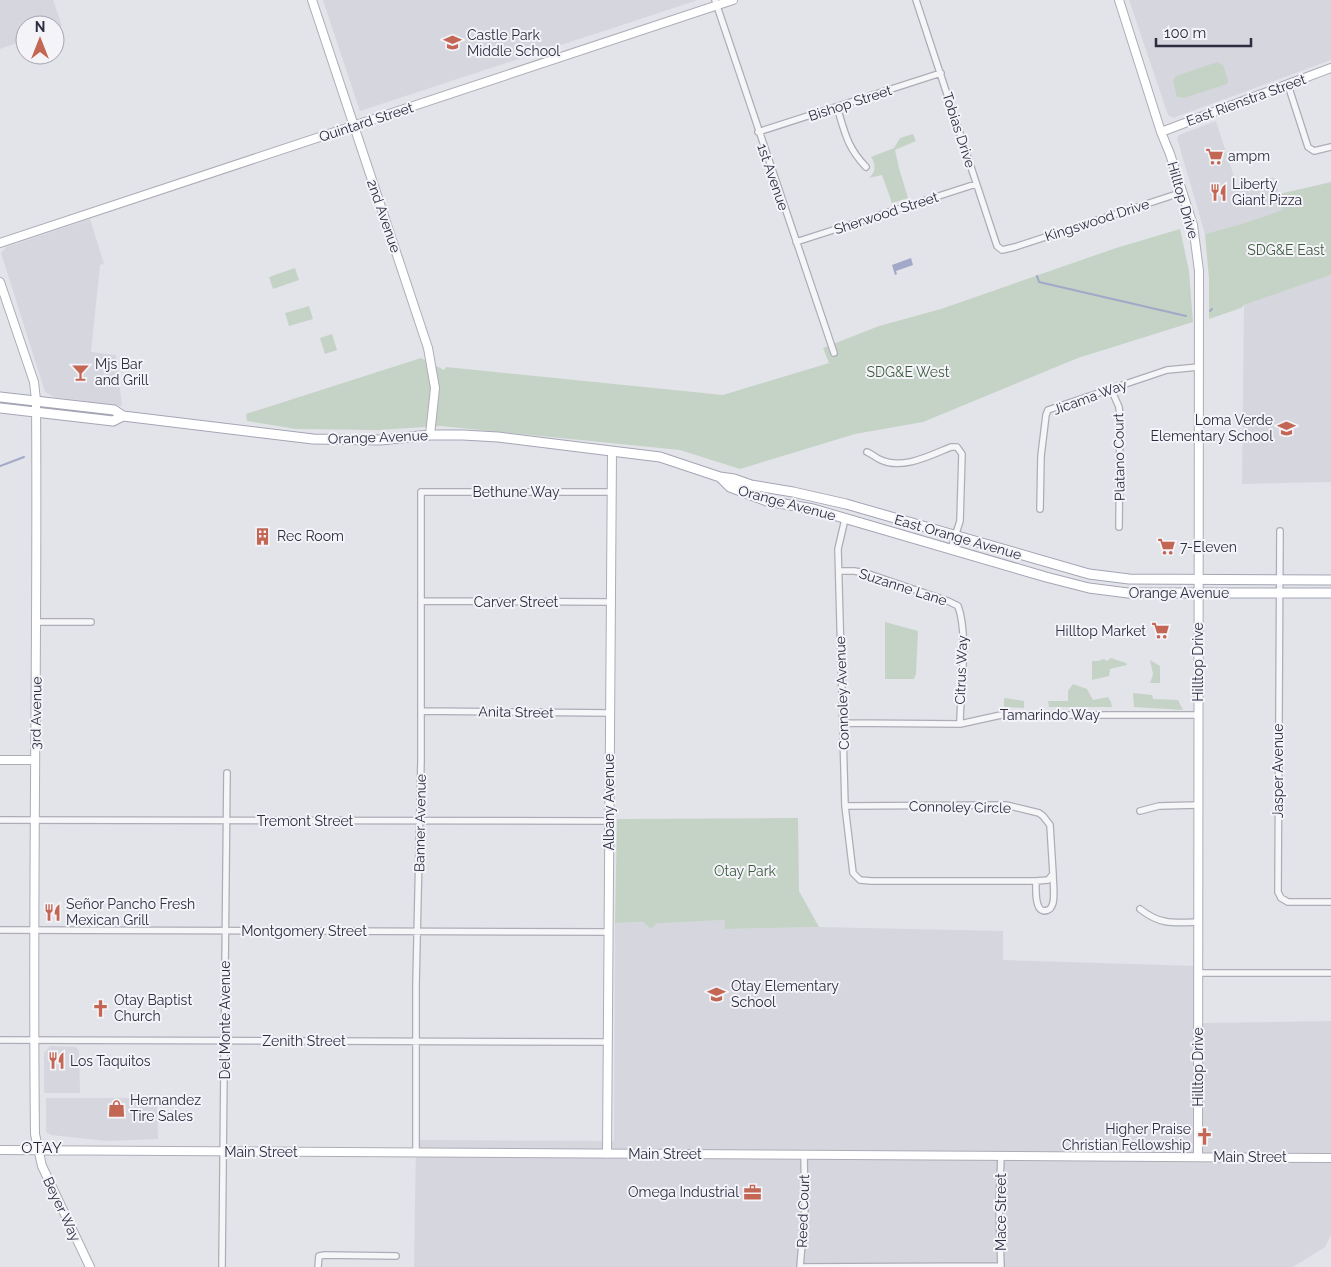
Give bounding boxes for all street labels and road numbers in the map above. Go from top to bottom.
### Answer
street label: East Rienstra Street [1184,71,1308,129]
street label: Bishop Street [806,82,894,124]
street label: Tobias Drive [939,90,979,170]
street label: Quintard Street [317,99,415,145]
street label: 1st Avenue [754,141,792,213]
street label: Hilltop Drive [1164,160,1202,240]
street label: 2nd Avenue [364,177,404,255]
street label: Sherwood Street [832,189,940,237]
street label: Kingswood Drive [1043,196,1151,244]
street label: Jicama Way [1051,376,1130,418]
street label: Platano Court [1110,412,1128,501]
street label: Orange Avenue [328,427,428,447]
street label: Orange Avenue [736,482,838,524]
street label: Bethune Way [472,484,560,500]
street label: East Orange Avenue [893,511,1023,563]
street label: Suzanne Lane [857,565,949,609]
street label: Orange Avenue [1129,585,1229,601]
street label: Carver Street [474,594,559,610]
street label: Hilltop Drive [1190,622,1206,702]
street label: Citrus Way [952,635,970,705]
street label: Connoley Avenue [832,636,852,750]
street label: 3rd Avenue [27,676,45,750]
street label: Anita Street [478,703,554,721]
street label: Tamarindo Way [1000,707,1101,723]
street label: Jasper Avenue [1270,724,1286,818]
street label: Albany Avenue [601,753,617,851]
street label: Banner Avenue [411,774,429,872]
street label: Connoley Circle [909,798,1011,816]
street label: Tremont Street [257,813,354,829]
street label: Montgomery Street [241,923,367,939]
street label: Del Monte Avenue [217,961,233,1079]
street label: Hilltop Drive [1190,1027,1206,1107]
street label: Zenith Street [262,1033,346,1049]
street label: Main Street [224,1144,298,1160]
street label: Main Street [628,1146,702,1162]
street label: Main Street [1213,1149,1287,1165]
street label: Mace Street [993,1173,1009,1251]
street label: Beyer Way [40,1174,84,1244]
street label: Reed Court [794,1174,812,1248]

